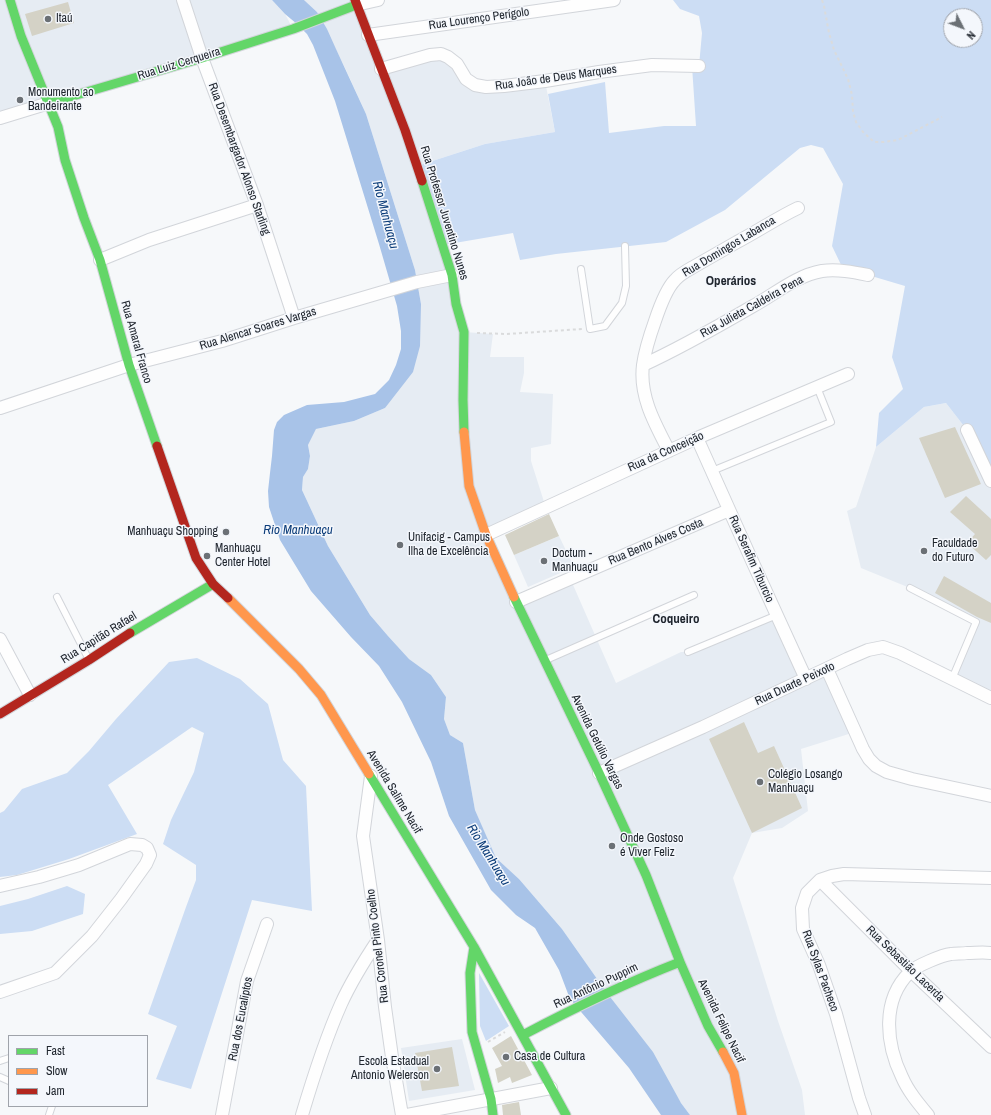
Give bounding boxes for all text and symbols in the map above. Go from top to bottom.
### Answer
street label: Rua Lourenço Perígolo [428,5,530,33]
north arrow [943,8,983,48]
place label: Itaú [56,12,72,26]
marker: Itaú [43,14,53,24]
text: N [964,28,979,42]
street label: Rua Luiz Cerqueira [136,45,222,83]
street label: Rua João de Deus Marques [494,62,618,94]
street label: Rua Desembargador Alonso Starling [205,81,273,237]
place label: Monumento ao Bandeirante [28,86,94,114]
marker: Monumento ao Bandeirante [15,95,25,105]
street label: Rua Professor Juventino Nunes [417,144,471,282]
water label: Rio Manhuaçu [368,179,402,251]
street label: Rua Domingos Labanca [680,214,778,280]
street label: Rua Julieta Caldeira Pena [698,273,806,341]
district label: Operários [706,274,756,290]
street label: Rua Amaral Franco [117,299,155,385]
street label: Rua Alencar Soares Vargas [198,304,318,354]
street label: Rua da Conceição [626,429,706,475]
street label: Rua Serafim Tiburcio [725,513,777,605]
street label: Rua Bento Alves Costa [606,515,706,569]
water label: Rio Manhuaçu [263,523,333,539]
place label: Manhuaçu Shopping [127,525,218,539]
marker: Manhuaçu Shopping [221,527,231,537]
place label: Unifacig - Campus Ilha de Excelência [408,531,490,559]
place label: Faculdade do Futuro [932,537,977,565]
marker: Unifacig - Campus Ilha de Excelência [395,540,405,550]
place label: Manhuaçu Center Hotel [215,542,270,570]
marker: Faculdade do Futuro [919,546,929,556]
place label: Doctum - Manhuaçu [552,547,598,575]
marker: Manhuaçu Center Hotel [202,551,212,561]
marker: Doctum - Manhuaçu [539,556,549,566]
street label: Rua Capitão Rafael [59,609,139,667]
district label: Coqueiro [653,612,699,628]
street label: Rua Duarte Peixoto [753,659,837,709]
street label: Avenida Getúlio Vargas [568,692,626,792]
street label: Avenida Salime Nacif [363,748,425,836]
place label: Colégio Losango Manhuaçu [768,768,842,796]
marker: Colégio Losango Manhuaçu [755,777,765,787]
water label: Rio Manhuaçu [463,821,513,889]
place label: Onde Gostoso é Viver Feliz [620,832,683,860]
marker: Onde Gostoso é Viver Feliz [607,841,617,851]
street label: Rua Coronel Pinto Coelho [364,888,392,1004]
street label: Rua Sebastião Lacerda [863,923,947,1005]
street label: Rua Sylas Pacheco [799,928,841,1014]
street label: Rua Antônio Puppim [552,960,640,1012]
street label: Rua dos Eucaliptos [226,976,256,1062]
street label: Avenida Felipe Nacif [695,977,747,1065]
legend [8,1035,148,1107]
text: Fast [46,1043,65,1059]
place label: Casa de Cultura [514,1050,585,1064]
marker: Casa de Cultura [501,1052,511,1062]
place label: Escola Estadual Antonio Welerson [351,1055,429,1083]
text: Slow [46,1063,67,1079]
marker: Escola Estadual Antonio Welerson [432,1064,442,1074]
text: Jam [46,1083,65,1099]

